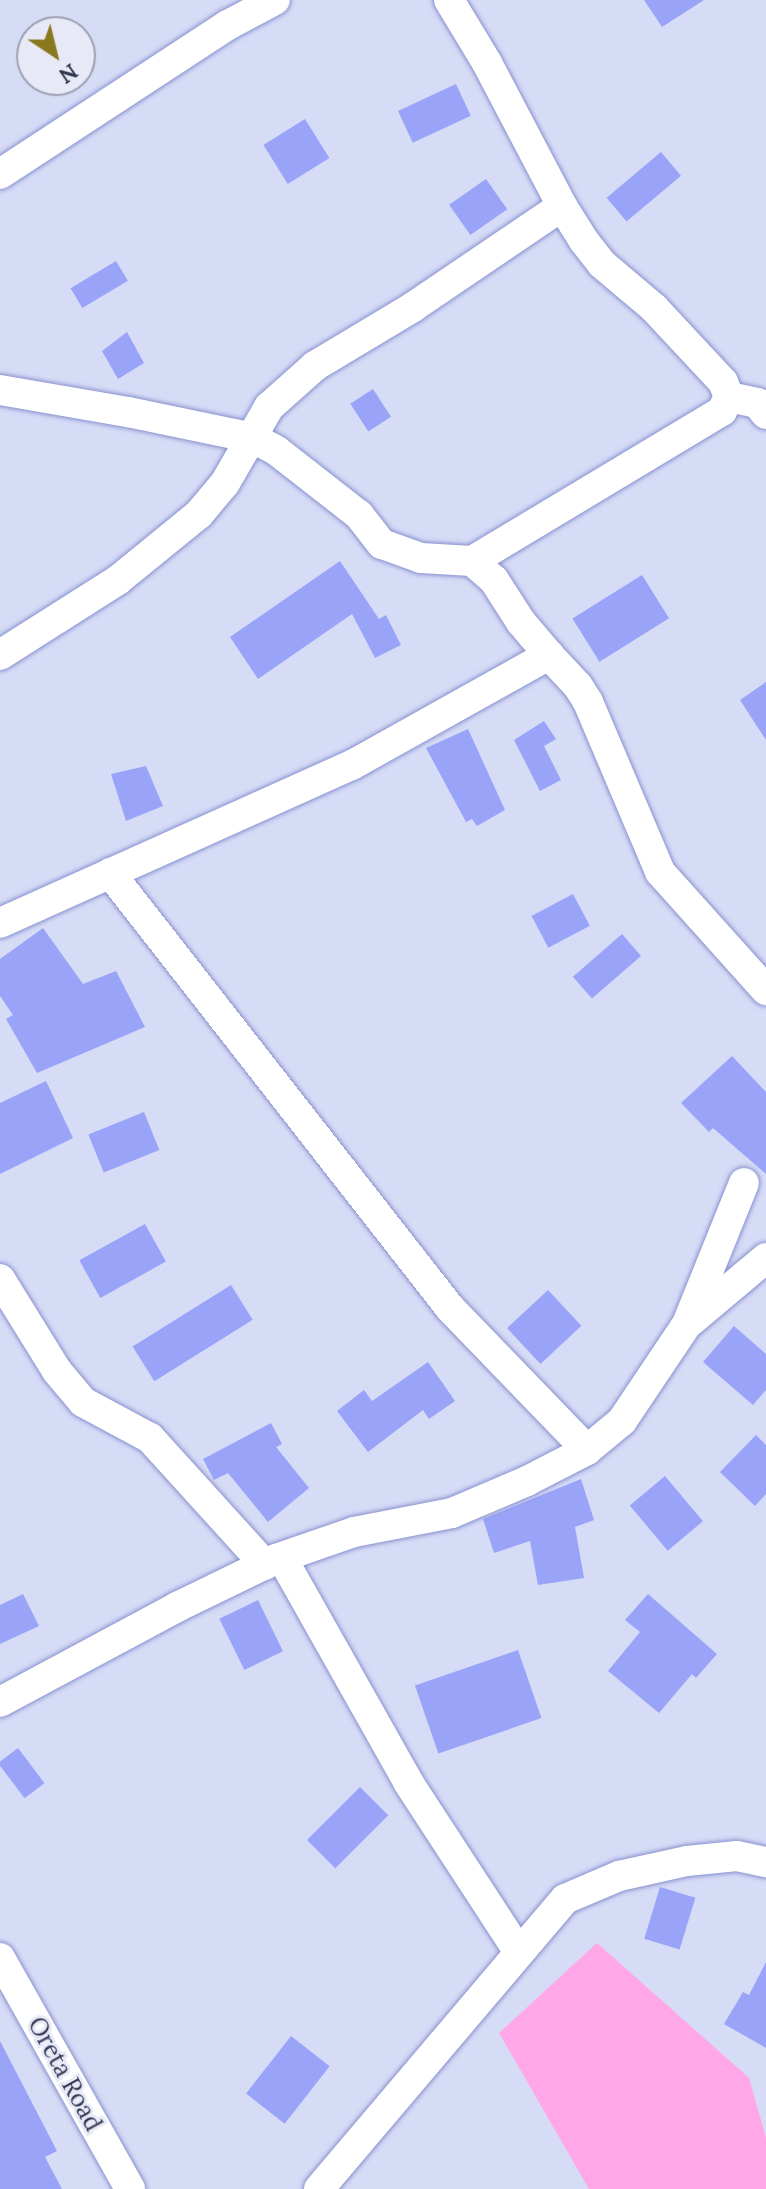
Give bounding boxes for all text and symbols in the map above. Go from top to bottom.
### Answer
north arrow [16,16,96,96]
text: N [54,58,84,90]
street label: Oreta Road [22,2012,108,2136]

